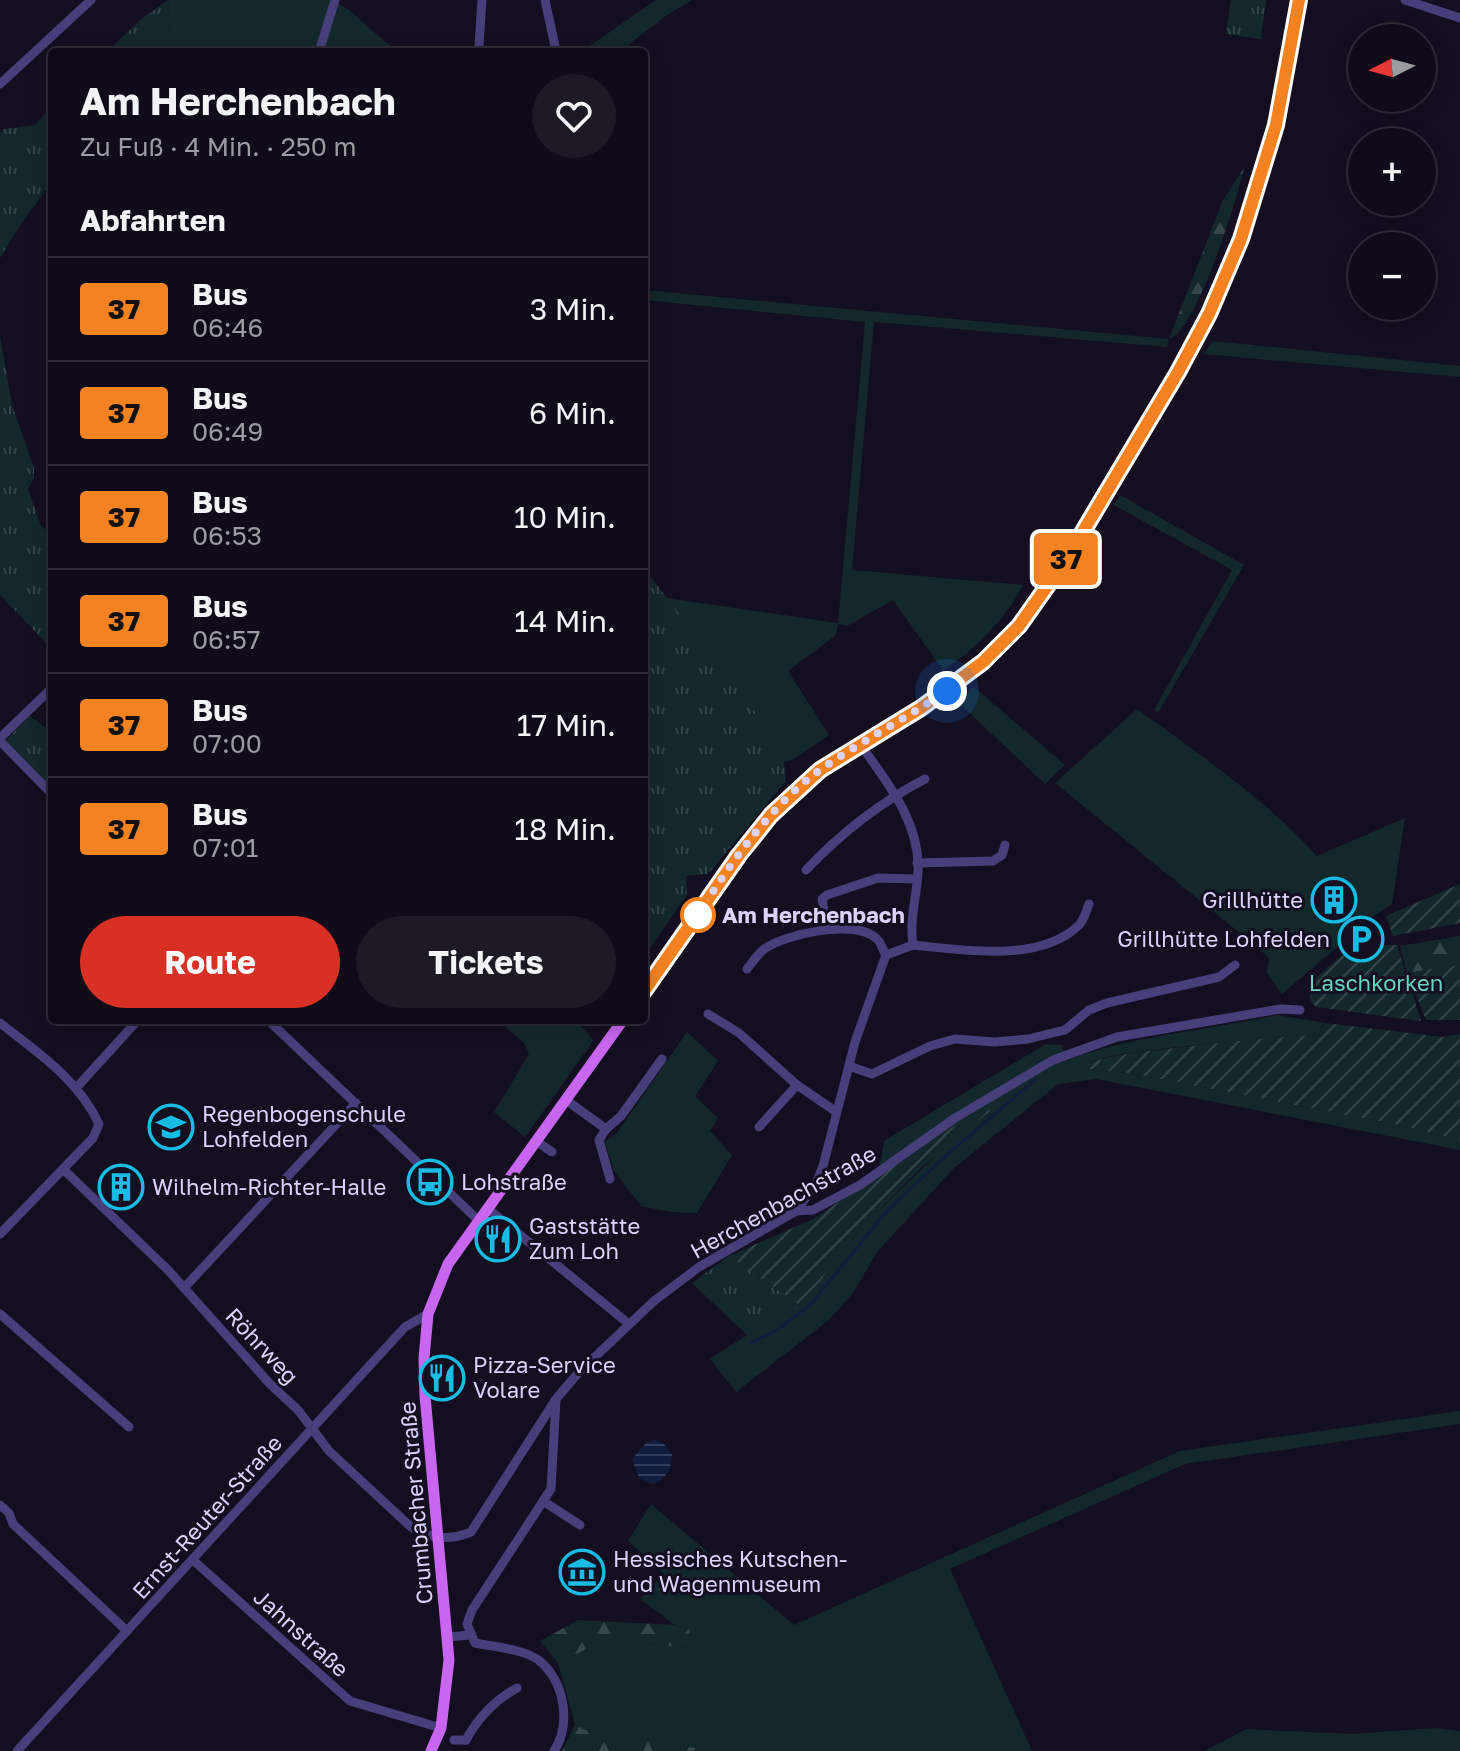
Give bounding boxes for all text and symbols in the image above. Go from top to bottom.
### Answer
north arrow [1348,24,1436,112]
map controls [1348,24,1436,320]
button: heart [532,74,616,158]
text: Am Herchenbach [80,78,396,123]
button: + [1348,128,1436,216]
text: Zu Fuß · 4 Min. · 250 m [80,131,356,162]
text: Abfahrten [80,202,226,238]
button: − [1348,232,1436,320]
text: Bus [192,276,248,312]
text: 3 Min. [530,291,616,327]
text: 37 [108,292,140,325]
text: 06:46 [192,312,263,343]
text: Bus [192,380,248,416]
text: 6 Min. [529,395,616,431]
text: 37 [108,396,140,429]
text: 06:49 [192,416,263,447]
text: Bus [192,484,248,520]
text: 10 Min. [514,499,616,535]
text: 37 [108,500,140,533]
text: 06:53 [192,520,262,551]
line badge: 37 [1030,533,1102,585]
text: 37 [1050,542,1082,575]
text: Bus [192,588,248,624]
text: 14 Min. [514,603,616,639]
text: 37 [108,604,140,637]
text: 06:57 [192,624,261,655]
your location [927,671,967,711]
text: Bus [192,692,248,728]
text: 17 Min. [517,707,616,743]
text: 37 [108,708,140,741]
text: 07:00 [192,728,262,759]
text: Bus [192,796,248,832]
text: 18 Min. [514,811,616,847]
text: 37 [108,812,140,845]
text: 07:01 [192,832,258,863]
building icon: Grillhütte [1310,876,1358,924]
place label: Grillhütte [1202,886,1303,913]
marker: Am Herchenbach [681,898,715,932]
place label: Am Herchenbach [722,901,905,928]
parking icon: Grillhütte Lohfelden [1337,915,1385,963]
button: Route [80,916,340,1008]
button: Tickets [356,916,616,1008]
place label: Grillhütte Lohfelden [1117,925,1330,952]
park label: Laschkorken [1309,969,1443,996]
place label: Regenbogenschule Lohfelden [202,1100,406,1152]
school or university icon: Regenbogenschule Lohfelden [147,1103,195,1151]
street label: Herchenbachstraße [685,1139,880,1264]
bus stop icon: Lohstraße [406,1158,454,1206]
building icon: Wilhelm-Richter-Halle [97,1163,145,1211]
place label: Lohstraße [461,1168,567,1195]
place label: Wilhelm-Richter-Halle [152,1173,386,1200]
place label: Gaststätte Zum Loh [529,1212,640,1264]
restaurant icon: Gaststätte Zum Loh [474,1215,522,1263]
street label: Röhrweg [220,1302,304,1389]
place label: Pizza-Service Volare [473,1351,616,1403]
restaurant icon: Pizza-Service Volare [418,1354,466,1402]
street label: Crumbacher Straße [393,1401,438,1606]
street label: Ernst-Reuter-Straße [126,1429,287,1604]
place label: Hessisches Kutschen- und Wagenmuseum [613,1545,847,1597]
museum icon: Hessisches Kutschen- und Wagenmuseum [558,1548,606,1596]
street label: Jahnstraße [248,1583,354,1682]

